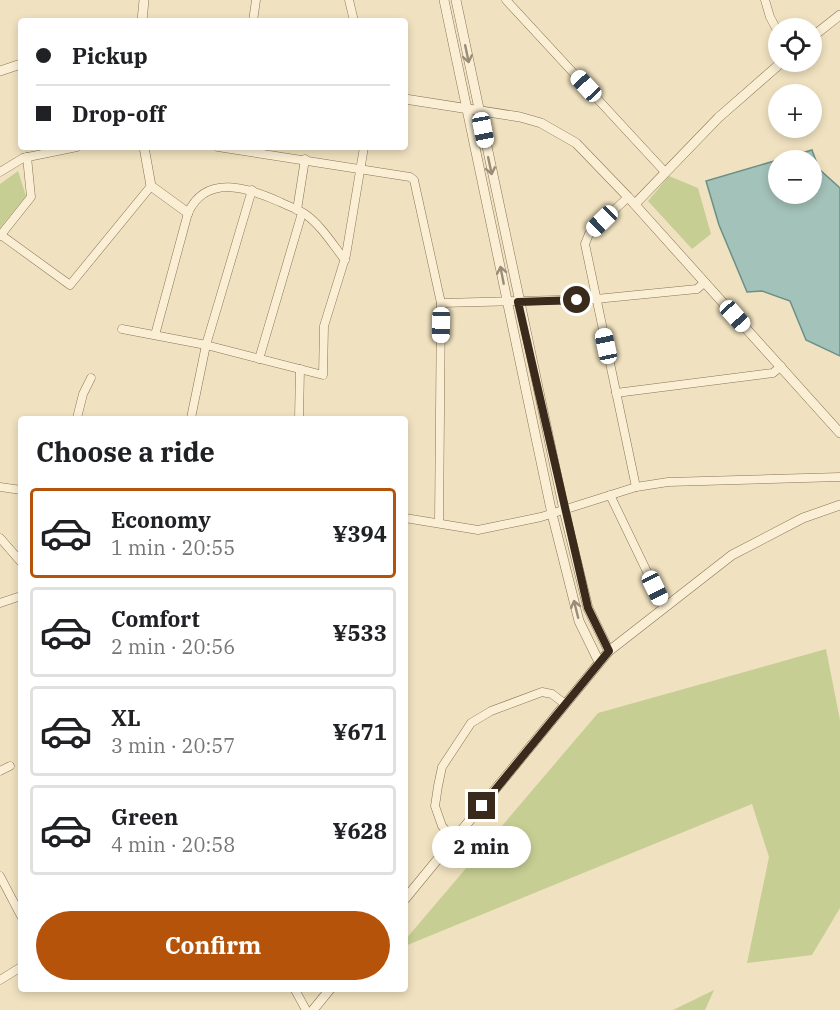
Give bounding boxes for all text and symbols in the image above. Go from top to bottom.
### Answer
map controls [768,18,822,204]
button: locate [768,18,822,72]
text: Pickup [72,41,148,70]
one-way arrow [462,44,473,63]
car [567,67,605,105]
button: + [768,84,822,138]
text: Drop-off [72,99,166,128]
car [471,111,495,149]
button: − [768,150,822,204]
one-way arrow [485,156,497,175]
car [583,202,621,240]
one-way arrow [496,266,507,285]
route start [563,286,590,313]
car [716,297,754,335]
car [432,307,450,343]
car [593,327,619,365]
text: Choose a ride [36,434,215,469]
text: Economy [111,505,211,534]
icon: car [39,506,93,560]
text: ¥394 [332,519,387,548]
text: 1 min · 20:55 [111,534,235,561]
car [639,568,671,608]
one-way arrow [569,600,581,619]
text: Comfort [111,604,200,633]
icon: car [39,605,93,659]
text: ¥533 [332,618,387,647]
text: 2 min · 20:56 [111,633,235,660]
text: XL [111,703,141,732]
icon: car [39,704,93,758]
text: ¥671 [332,717,387,746]
text: 3 min · 20:57 [111,732,235,759]
route end [468,792,495,819]
text: Green [111,802,178,831]
icon: car [39,803,93,857]
text: ¥628 [332,816,387,845]
callout: 2 min [432,827,532,869]
text: 4 min · 20:58 [111,831,235,858]
text: 2 min [454,833,510,860]
button: Confirm [36,911,390,980]

